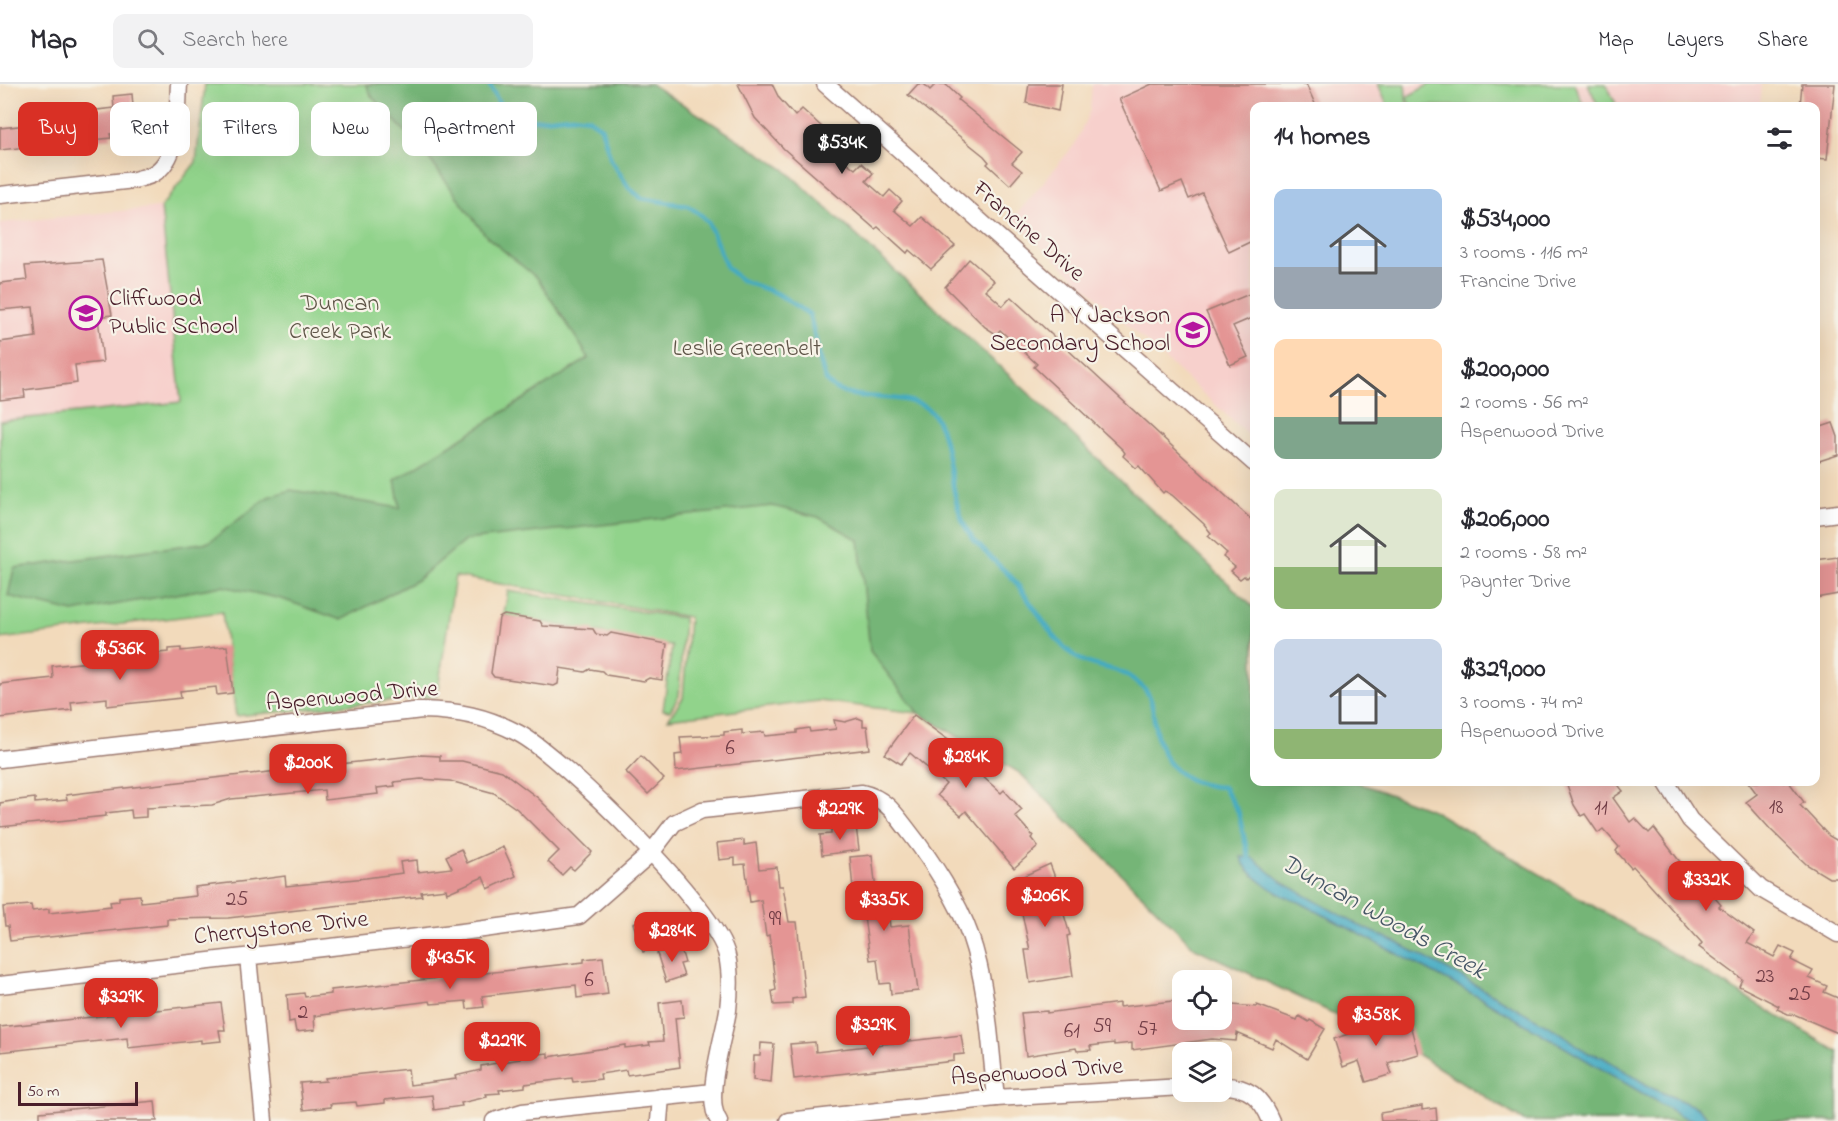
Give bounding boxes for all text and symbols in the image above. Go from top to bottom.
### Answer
search box [113,14,533,68]
text: Map [30,21,77,62]
icon: search [134,25,167,58]
text: Search here [182,25,288,57]
text: Map [1598,26,1634,56]
text: Layers [1667,26,1724,56]
text: Share [1757,26,1808,56]
chip: Buy [18,102,98,156]
chip: Rent [110,102,190,156]
chip: Filters [202,102,299,156]
chip: New [311,102,390,156]
chip: Apartment [402,102,537,156]
text: 14 homes [1274,119,1370,157]
icon: filters [1763,122,1796,155]
pin: $534K [800,124,884,175]
text: $534K [817,129,867,158]
street label: Francine Drive [963,172,1092,291]
text: $534,000 [1460,201,1550,239]
icon: home [1322,213,1394,285]
text: 3 rooms · 116 m² [1460,239,1588,268]
text: Francine Drive [1460,268,1576,297]
place label: Cliffwood Public School [109,282,238,345]
park label: Duncan Creek Park [289,287,391,350]
school or university icon: Cliffwood Public School [68,295,104,331]
place label: A Y Jackson Secondary School [990,299,1170,363]
school or university icon: A Y Jackson Secondary School [1175,312,1211,348]
park label: Leslie Greenbelt [673,332,821,367]
text: $200,000 [1460,351,1549,389]
icon: home [1322,363,1394,435]
text: 2 rooms · 56 m² [1460,389,1589,418]
text: Aspenwood Drive [1460,418,1604,447]
text: $206,000 [1460,501,1550,539]
icon: home [1322,513,1394,585]
text: 2 rooms · 58 m² [1460,539,1587,568]
text: Paynter Drive [1460,568,1571,597]
pin: $536K [78,630,162,681]
text: $536K [95,635,145,664]
text: $329,000 [1460,651,1545,689]
icon: home [1322,663,1394,735]
street label: Aspenwood Drive [264,672,440,722]
text: 3 rooms · 74 m² [1460,689,1583,718]
text: Aspenwood Drive [1460,718,1604,747]
house number: 6 [725,734,735,764]
pin: $284K [924,738,1008,789]
text: $284K [942,743,990,772]
pin: $200K [266,744,350,795]
text: $200K [283,749,333,778]
pin: $229K [798,790,882,841]
house number: 18 [1769,793,1783,823]
house number: 11 [1594,794,1608,824]
text: $229K [816,795,864,824]
water label: Duncan Woods Creek [1273,846,1494,991]
pin: $332K [1664,861,1748,912]
text: $332K [1682,866,1730,895]
pin: $206K [1003,877,1087,928]
pin: $335K [842,881,926,932]
text: $206K [1020,882,1070,911]
house number: 25 [226,885,248,915]
text: $335K [859,886,909,915]
street label: Cherrystone Drive [192,902,370,957]
house number: 99 [769,905,782,935]
pin: $284K [630,912,714,963]
text: $284K [648,917,696,946]
pin: $435K [408,939,492,990]
text: $435K [425,944,475,973]
house number: 23 [1755,962,1775,992]
house number: 6 [584,966,594,996]
map controls [1172,970,1232,1102]
button: locate [1172,970,1232,1030]
pin: $329K [79,978,163,1029]
house number: 25 [1789,980,1811,1010]
text: $329K [98,983,144,1012]
pin: $358K [1334,996,1418,1047]
house number: 2 [298,998,308,1028]
text: $358K [1352,1001,1401,1030]
pin: $329K [831,1006,915,1057]
text: $329K [850,1011,896,1040]
house number: 59 [1093,1012,1112,1042]
house number: 57 [1137,1015,1158,1045]
house number: 61 [1064,1017,1080,1047]
pin: $229K [460,1022,544,1073]
text: $229K [478,1027,526,1056]
button: layers [1172,1042,1232,1102]
street label: Aspenwood Drive [950,1050,1125,1096]
scale bar [18,1079,138,1106]
text: 50 m [27,1080,59,1104]

